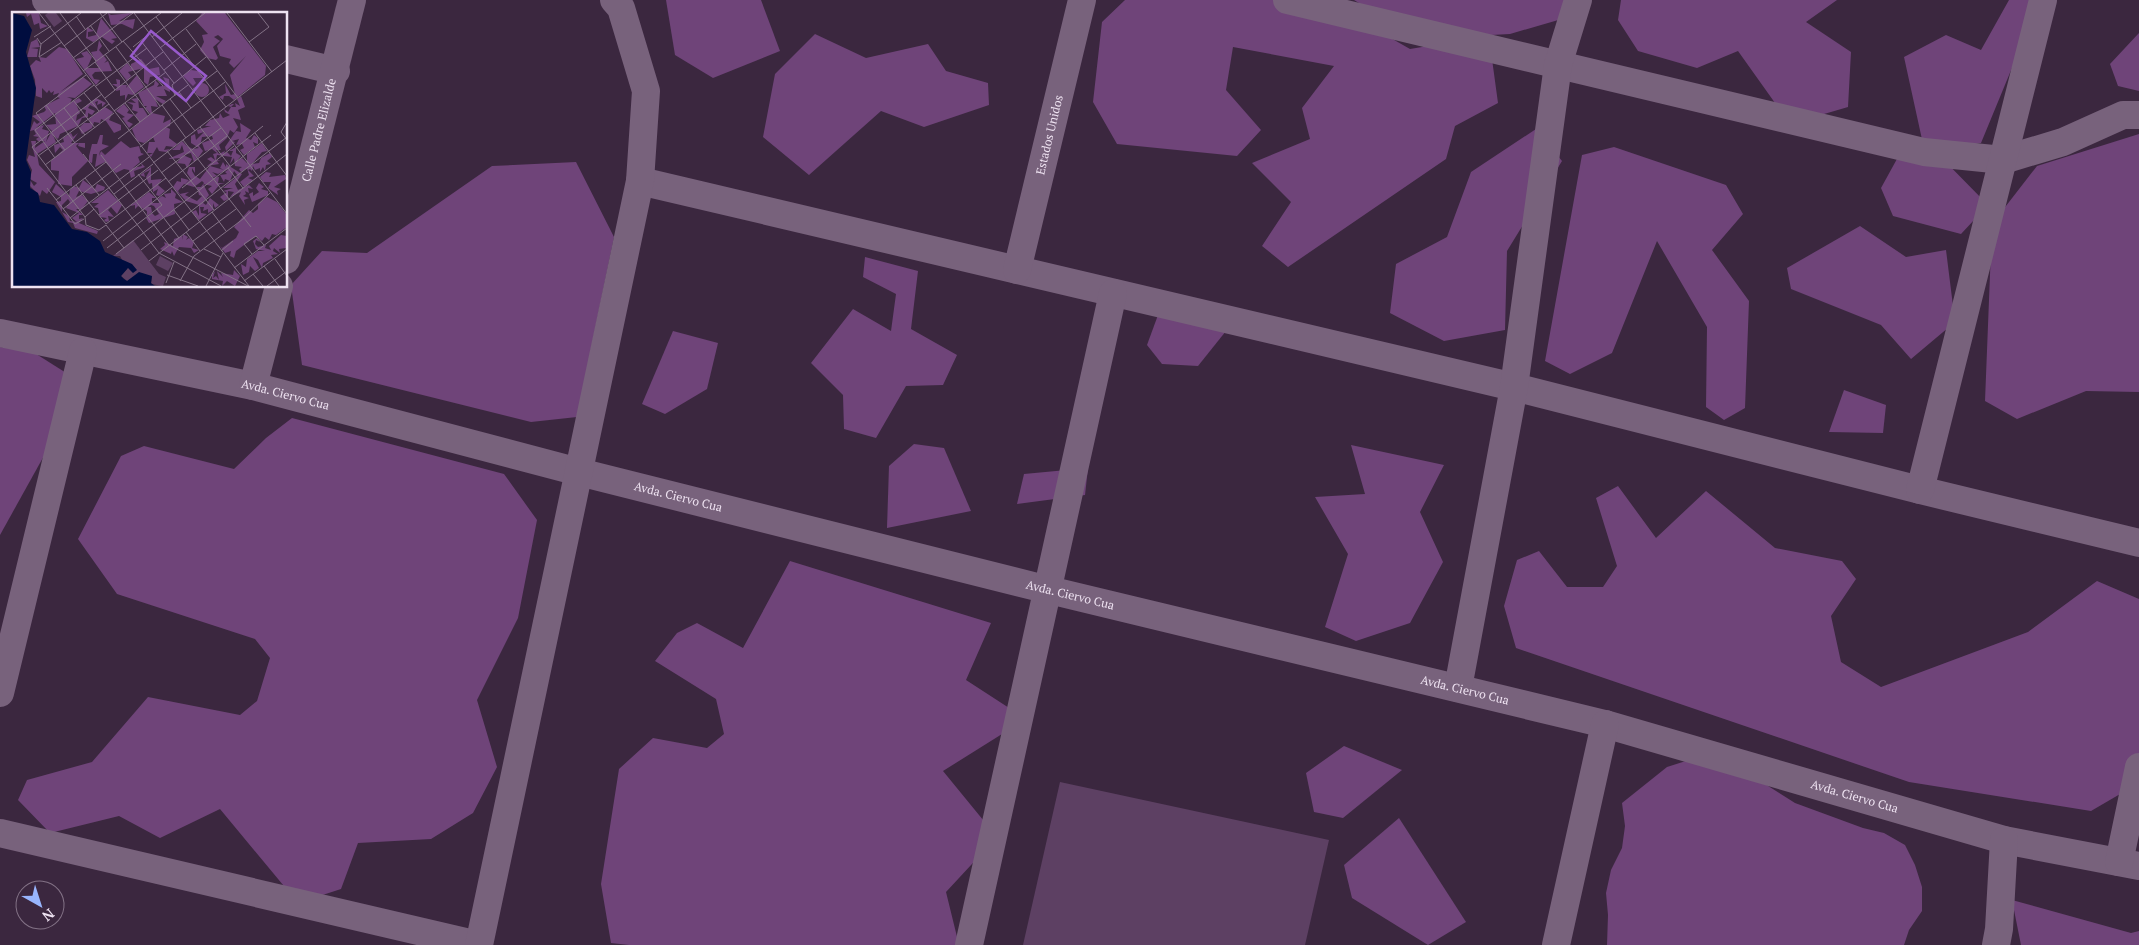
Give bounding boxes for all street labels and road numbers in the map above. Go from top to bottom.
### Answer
street label: Calle Padre Elizalde [298,77,339,183]
street label: Estados Unidos [1032,93,1066,176]
street label: Avda. Ciervo Cua [240,376,331,413]
street label: Avda. Ciervo Cua [633,478,724,515]
street label: Avda. Ciervo Cua [1025,577,1116,612]
street label: Avda. Ciervo Cua [1419,672,1511,708]
street label: Avda. Ciervo Cua [1809,776,1900,816]

